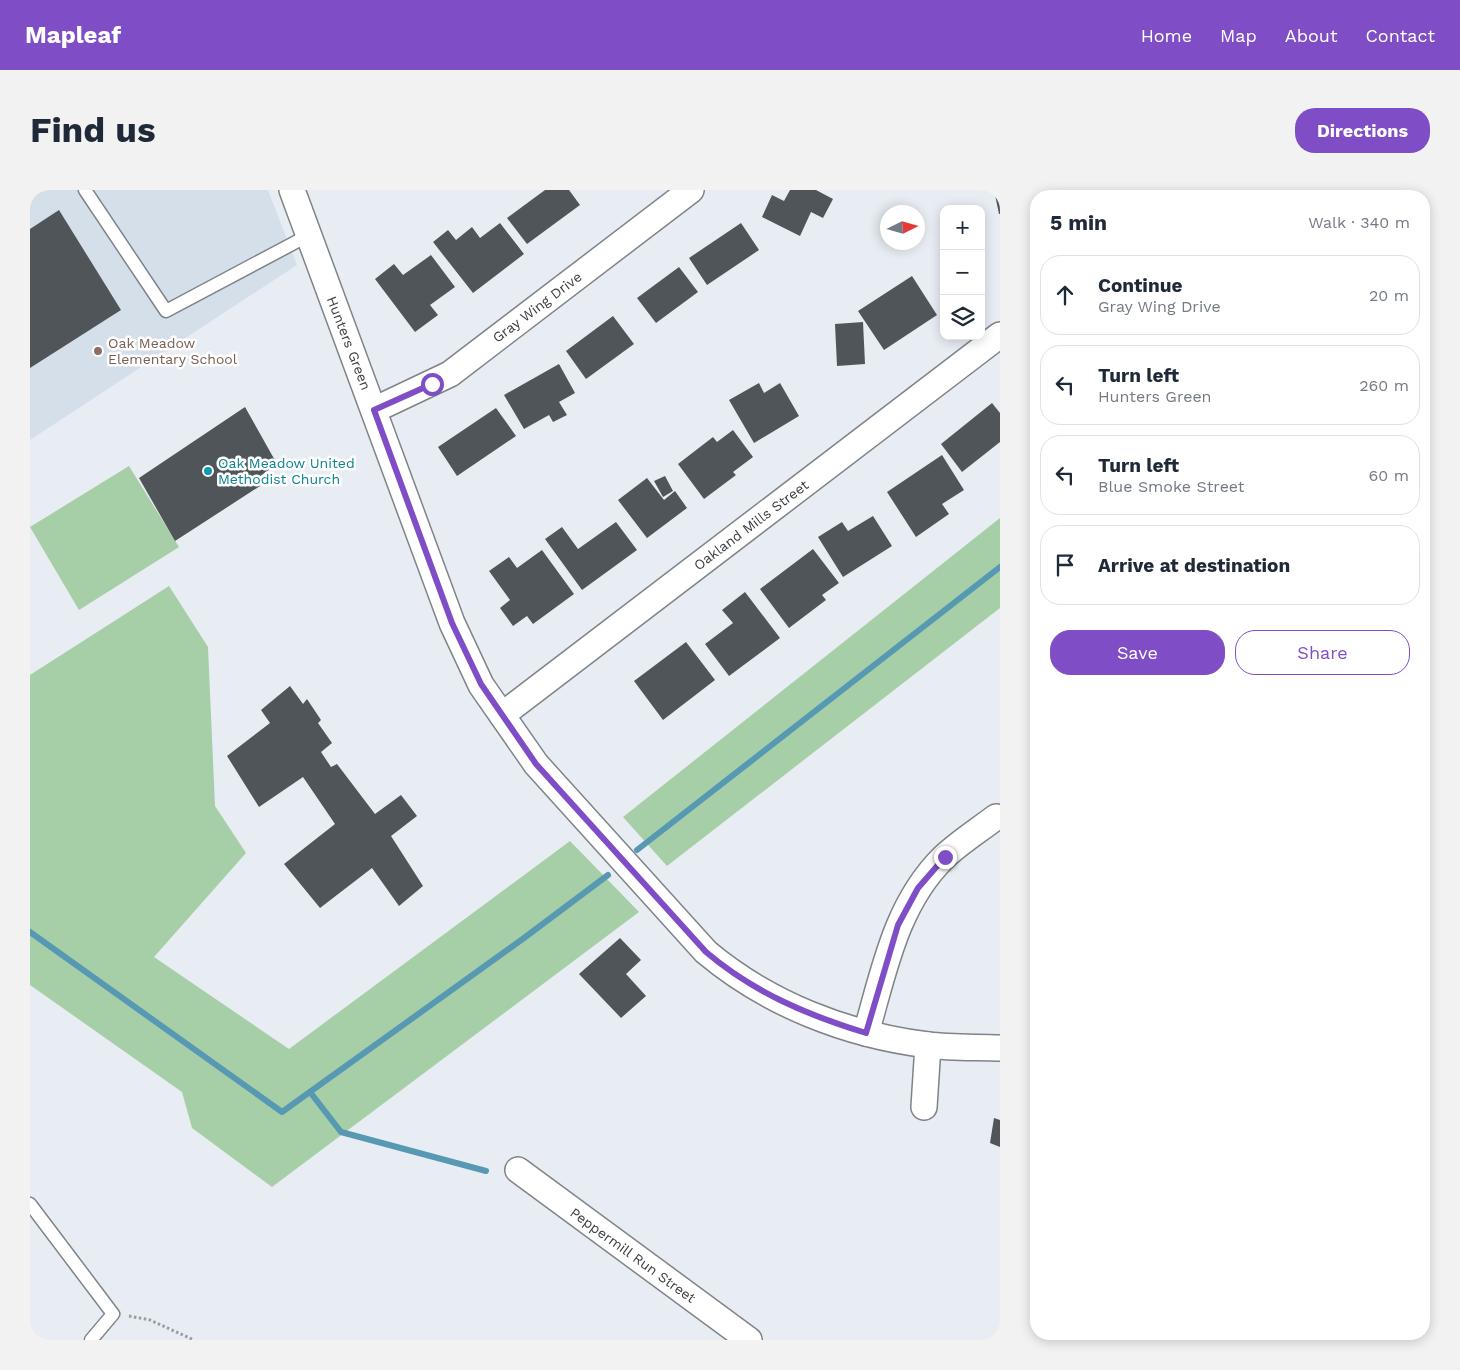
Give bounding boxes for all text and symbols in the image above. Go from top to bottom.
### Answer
text: Mapleaf [25,21,121,49]
text: Home [1141,25,1192,46]
text: Map [1220,25,1257,46]
text: About [1285,25,1337,46]
text: Contact [1365,25,1435,46]
button: Directions [1295,108,1430,153]
text: Find us [30,109,156,151]
north arrow [880,205,925,250]
map controls [940,205,985,340]
button: + [940,205,985,250]
text: 5 min [1050,210,1107,235]
text: Walk · 340 m [1308,213,1410,232]
button: − [940,250,985,295]
street label: Gray Wing Drive [489,268,585,346]
text: Continue [1098,274,1182,297]
icon: ahead [1051,281,1079,309]
text: 20 m [1369,286,1409,305]
street label: Hunters Green [324,294,374,392]
button: layers [940,295,985,340]
text: Gray Wing Drive [1098,297,1221,316]
place label: Oak Meadow Elementary School [108,335,238,367]
marker: Oak Meadow Elementary School [92,345,104,357]
text: Turn left [1098,364,1179,387]
icon: left [1051,371,1079,399]
route start [421,373,444,396]
text: 260 m [1359,376,1409,395]
text: Hunters Green [1098,387,1212,406]
text: Turn left [1098,454,1179,477]
place label: Oak Meadow United Methodist Church [218,455,355,487]
icon: left [1051,461,1079,489]
marker: Oak Meadow United Methodist Church [202,465,214,477]
text: 60 m [1369,466,1409,485]
street label: Oakland Mills Street [691,477,812,573]
text: Blue Smoke Street [1098,477,1245,496]
icon: arrive [1051,551,1079,579]
text: Arrive at destination [1098,554,1290,577]
button: Save [1050,630,1225,675]
button: Share [1235,630,1410,675]
route end [934,846,957,869]
street label: Peppermill Run Street [567,1204,699,1306]

